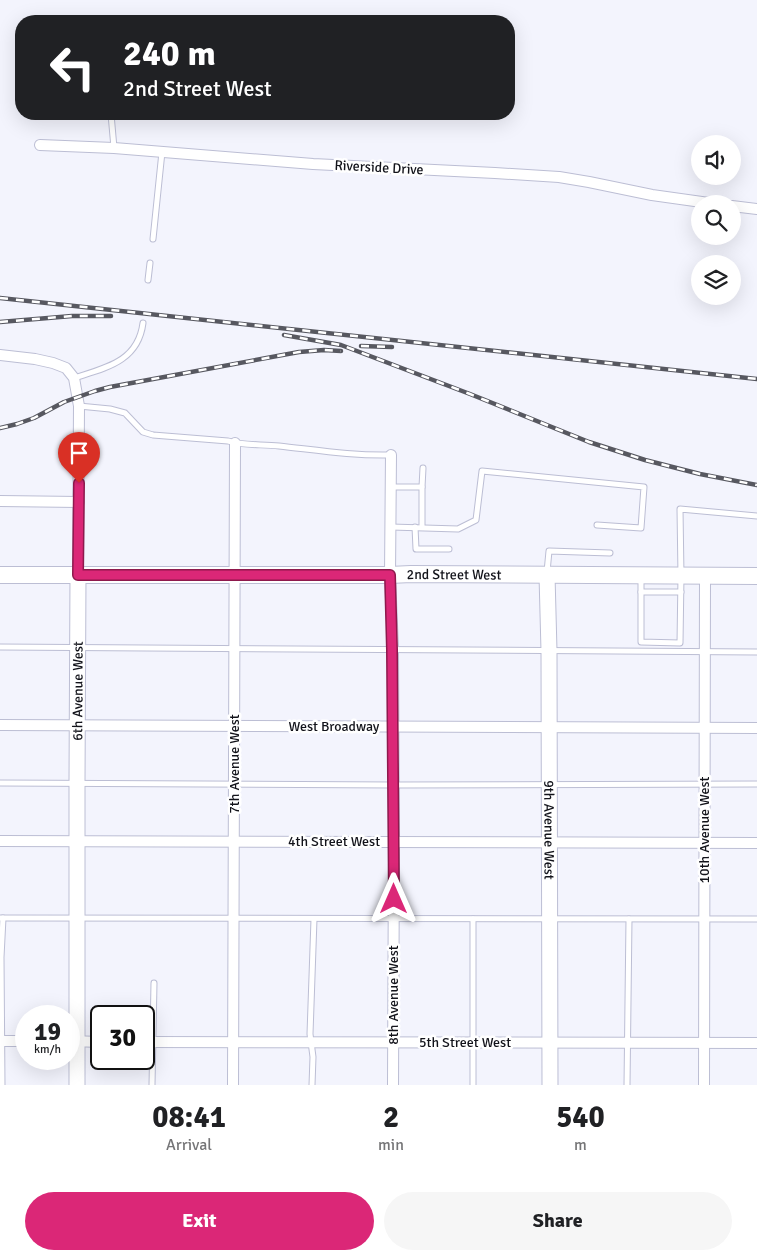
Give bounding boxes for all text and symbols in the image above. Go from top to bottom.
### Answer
text: 240 m [123,32,216,75]
icon: left [40,35,105,100]
text: 2nd Street West [123,75,272,102]
map controls [691,135,741,305]
button: sound [691,135,741,185]
street label: Riverside Drive [334,157,424,178]
button: search [691,195,741,245]
button: layers [691,255,741,305]
pin [58,432,100,483]
icon: arrive [65,439,93,467]
street label: 2nd Street West [406,566,501,584]
street label: 6th Avenue West [69,641,87,741]
street label: 7th Avenue West [226,714,243,814]
street label: West Broadway [289,718,380,735]
street label: 10th Avenue West [696,776,713,883]
street label: 9th Avenue West [540,780,558,880]
street label: 4th Street West [288,833,380,850]
position arrow [367,872,419,924]
street label: 8th Avenue West [385,945,402,1045]
speed limit sign: 30 [90,1005,155,1070]
text: 19 [34,1016,61,1047]
street label: 5th Street West [419,1034,511,1051]
text: km/h [34,1042,61,1057]
text: 08:41 [152,1099,226,1136]
text: 2 [383,1099,399,1136]
text: 540 [556,1099,605,1136]
text: Arrival [166,1135,212,1155]
text: min [378,1135,404,1155]
text: m [574,1135,587,1155]
button: Exit [25,1192,374,1250]
button: Share [384,1192,732,1250]

